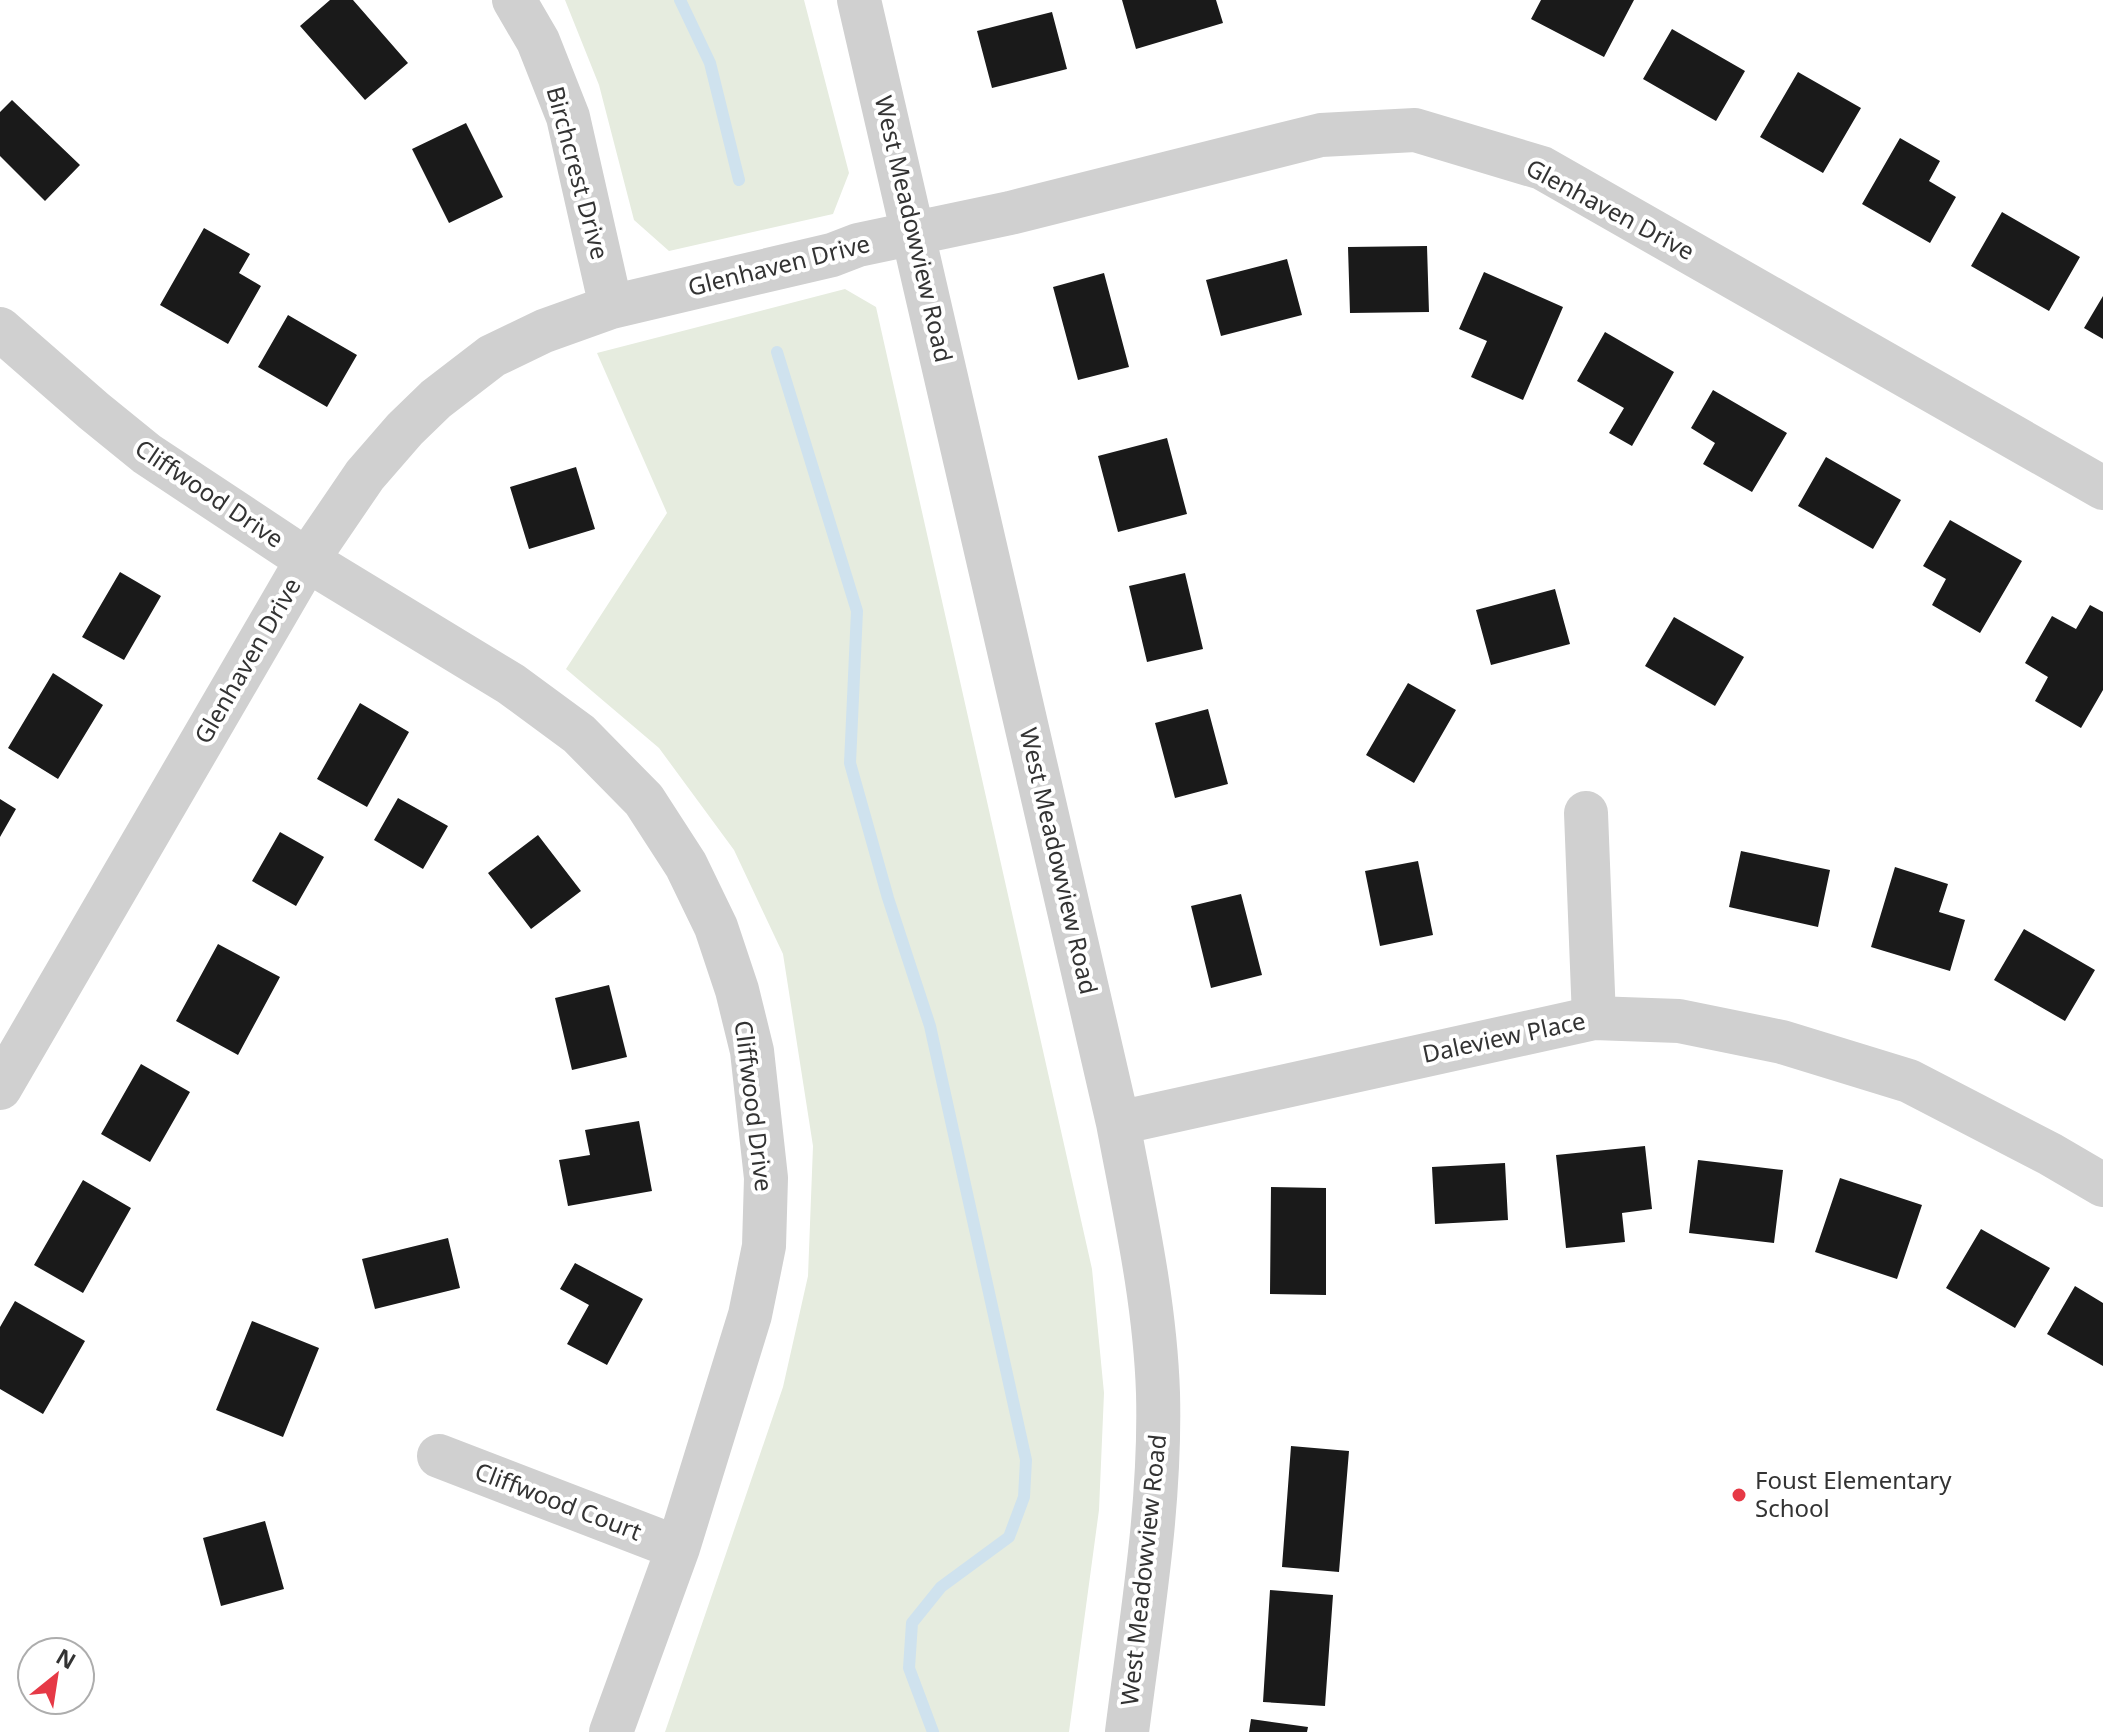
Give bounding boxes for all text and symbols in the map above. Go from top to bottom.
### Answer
street label: Birchcrest Drive [539,82,617,263]
street label: West Meadowview Road [868,92,961,365]
street label: Glenhaven Drive [1521,150,1701,267]
street label: Glenhaven Drive [684,226,873,303]
street label: Cliffwood Drive [129,431,290,555]
street label: Glenhaven Drive [186,571,308,749]
street label: West Meadowview Road [1013,724,1106,997]
street label: Daleview Place [1419,1003,1588,1070]
street label: Cliffwood Drive [728,1018,781,1193]
street label: West Meadowview Road [1112,1433,1173,1707]
street label: Cliffwood Court [470,1454,647,1548]
place label: Foust Elementary School [1755,1463,1952,1524]
marker: Foust Elementary School [1730,1486,1748,1504]
north arrow [16,1636,96,1716]
text: N [51,1640,82,1675]

